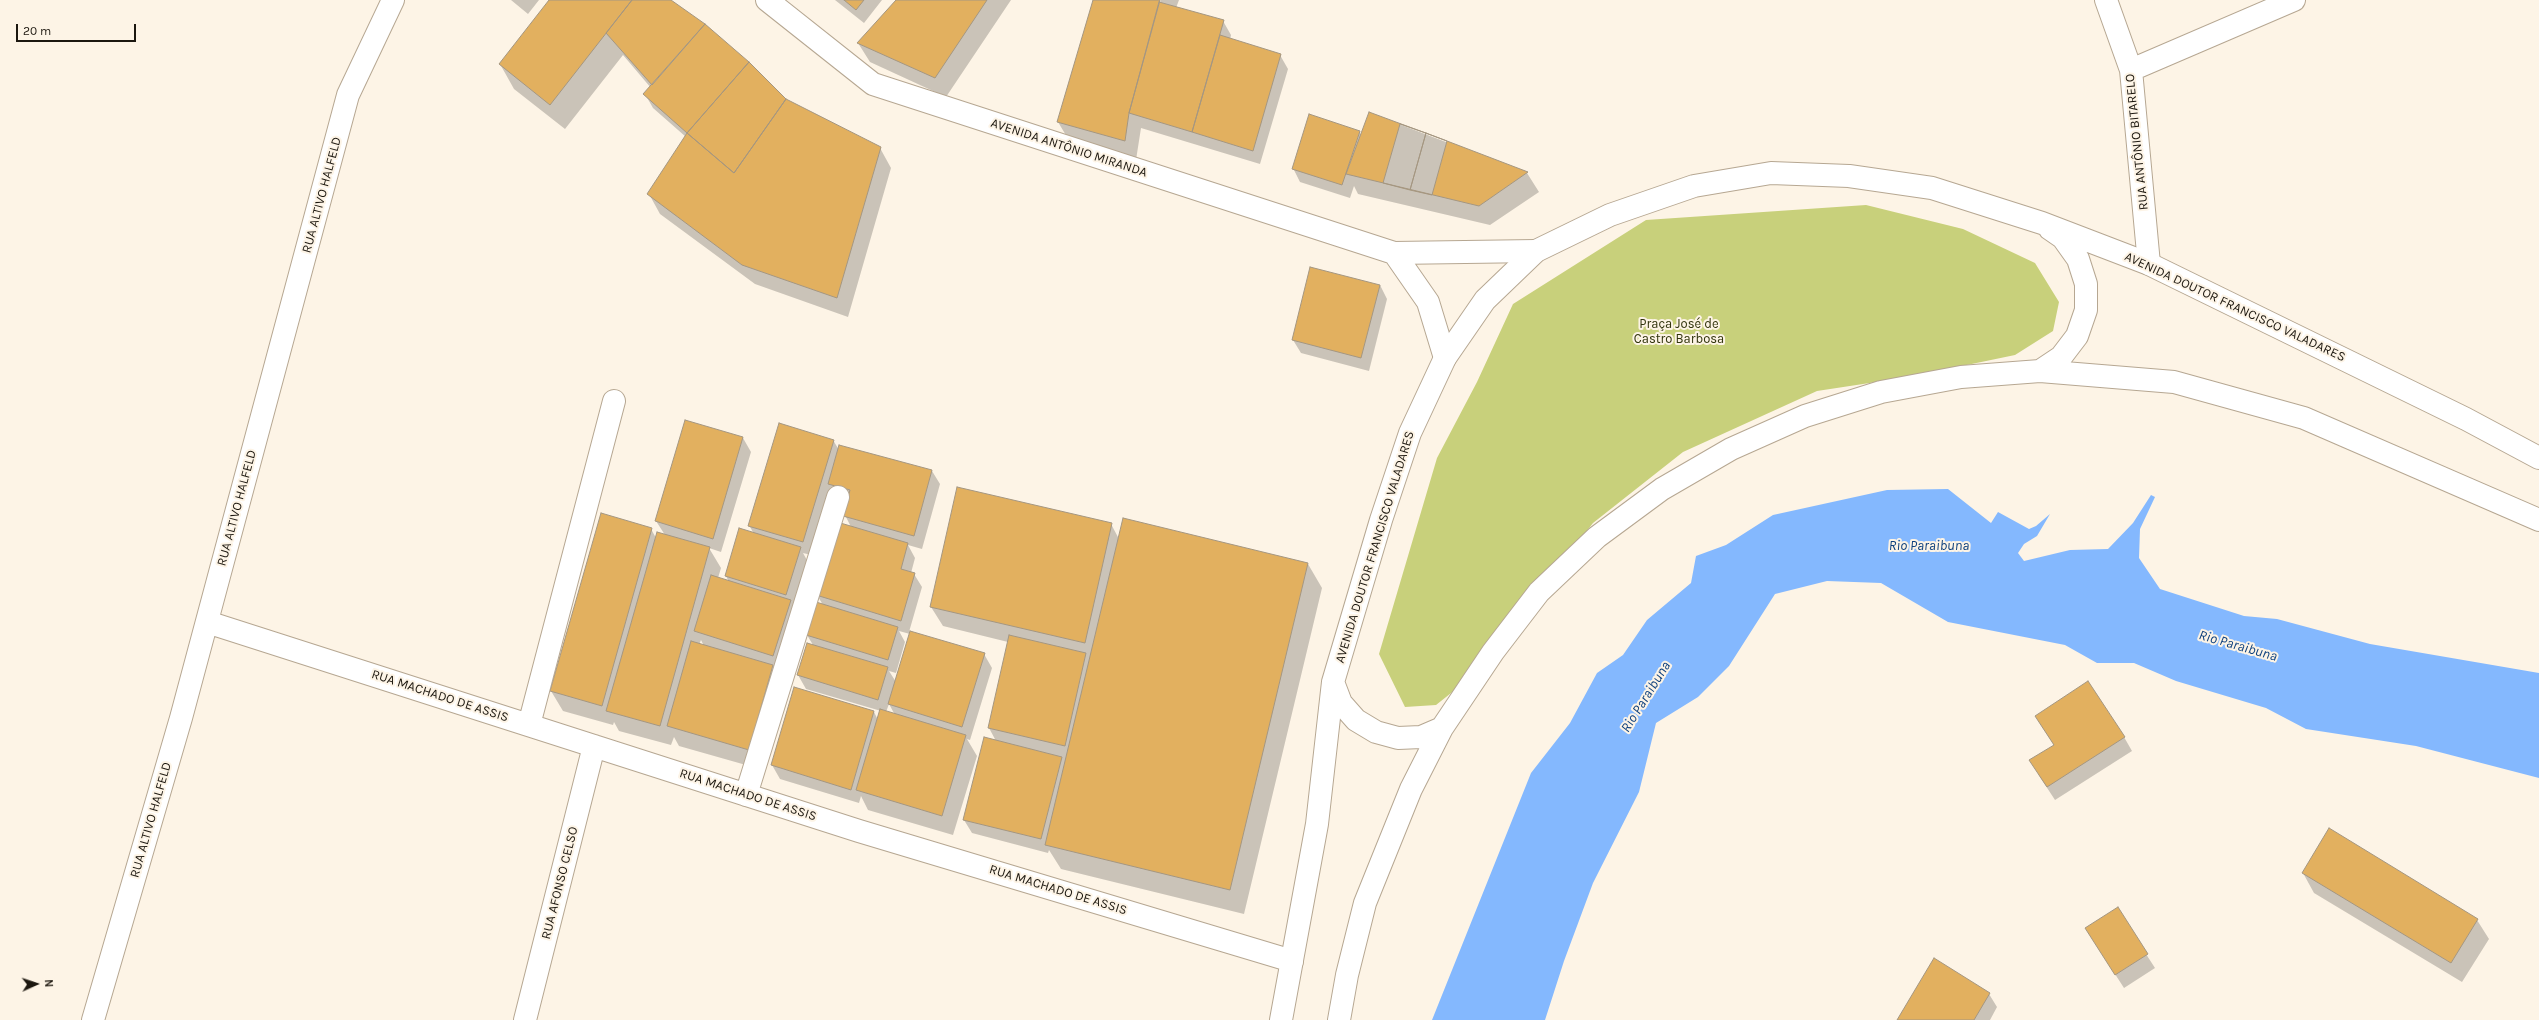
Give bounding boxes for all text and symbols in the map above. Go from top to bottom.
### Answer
scale bar [18,16,138,42]
text: 20 m [23,24,51,38]
street label: RUA ANTÔNIO BITARELO [2122,73,2152,211]
street label: AVENIDA ANTÔNIO MIRANDA [989,115,1149,181]
street label: RUA ALTIVO HALFELD [299,135,345,255]
street label: AVENIDA DOUTOR FRANCISCO VALADARES [2122,249,2348,365]
park label: Praça José de Castro Barbosa [1634,316,1724,347]
street label: AVENIDA DOUTOR FRANCISCO VALADARES [1332,429,1418,665]
street label: RUA ALTIVO HALFELD [214,448,260,568]
water label: Rio Paraibuna [1889,538,1969,554]
water label: Rio Paraibuna [2197,627,2279,665]
water label: Rio Paraibuna [1617,658,1675,736]
street label: RUA MACHADO DE ASSIS [369,666,511,726]
street label: RUA ALTIVO HALFELD [127,760,175,880]
street label: RUA MACHADO DE ASSIS [677,765,819,825]
street label: RUA AFONSO CELSO [538,825,582,941]
street label: RUA MACHADO DE ASSIS [987,862,1129,918]
north arrow [16,964,56,1004]
text: N [42,979,55,988]

